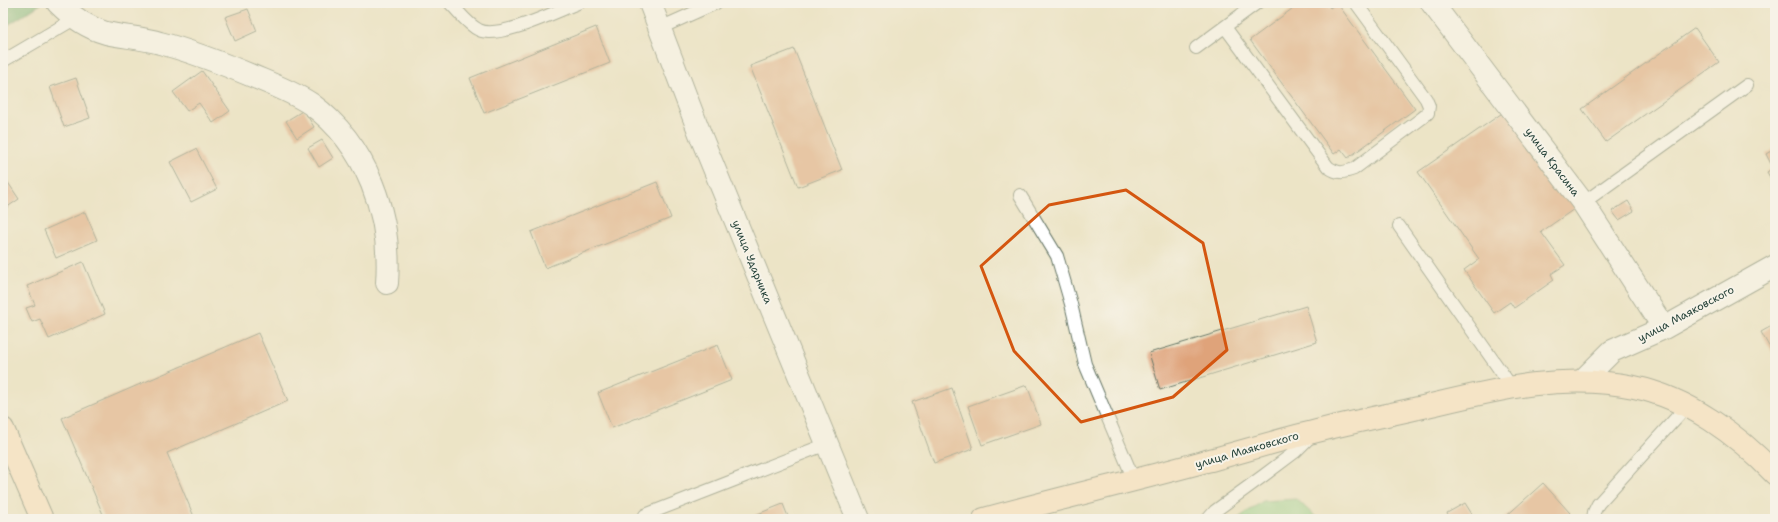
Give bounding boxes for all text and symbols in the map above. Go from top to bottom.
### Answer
street label: улица Красина [1521,125,1583,200]
street label: улица Ударника [728,218,776,306]
street label: улица Маяковского [1635,282,1737,346]
street label: улица Маяковского [1193,428,1301,472]

